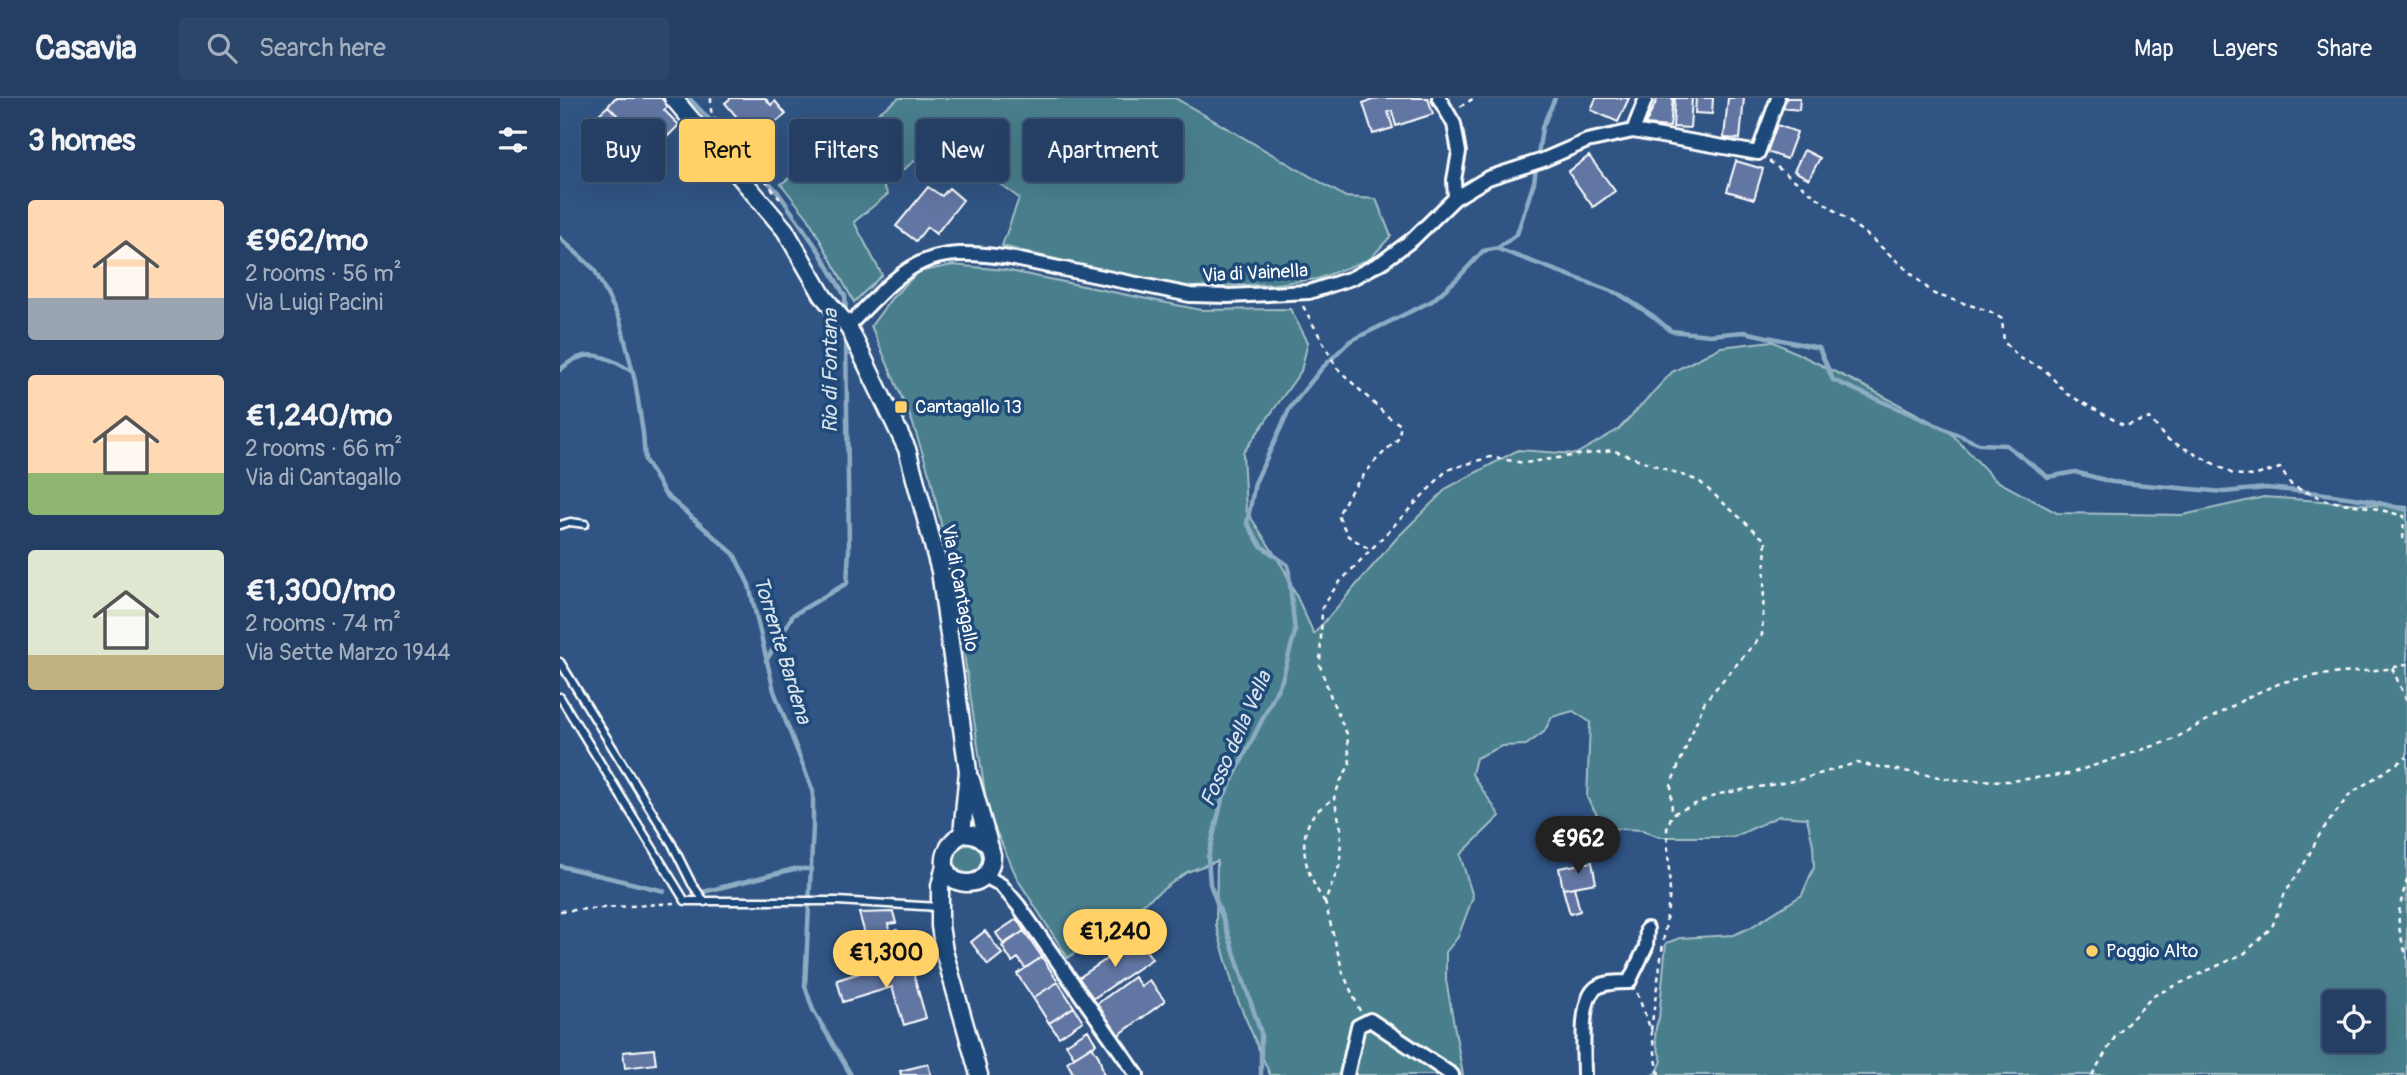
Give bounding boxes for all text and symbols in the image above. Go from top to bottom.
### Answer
search box [179,17,669,80]
text: Casavia [35,28,137,69]
icon: search [203,29,241,67]
text: Search here [259,32,386,64]
text: Map [2134,34,2174,63]
text: Layers [2212,34,2278,63]
text: Share [2316,34,2372,63]
chip: Buy [581,119,665,182]
chip: Rent [679,119,775,182]
chip: Filters [789,119,902,182]
chip: New [916,119,1009,182]
chip: Apartment [1023,119,1183,182]
icon: filters [494,121,532,159]
text: 3 homes [28,122,135,159]
text: €962/mo [245,222,368,259]
icon: home [84,228,168,312]
street label: Via di Vainella [1201,258,1309,288]
text: 2 rooms · 56 m² [245,259,402,288]
text: Via Luigi Pacini [245,288,383,317]
water label: Rio di Fontana [817,308,844,433]
place label: Cantagallo 13 [915,395,1022,419]
text: €1,240/mo [245,397,392,434]
marker: Cantagallo 13 [893,399,909,415]
icon: home [84,403,168,487]
text: 2 rooms · 66 m² [245,434,402,463]
text: Via di Cantagallo [245,463,401,492]
street label: Via di Cantagallo [936,522,984,654]
text: €1,300/mo [245,572,395,609]
water label: Torrente Bardena [747,573,818,728]
icon: home [84,578,168,662]
text: 2 rooms · 74 m² [245,609,401,638]
text: Via Sette Marzo 1944 [245,638,450,667]
water label: Fosso della Vella [1194,666,1278,811]
pin: €962 [1537,816,1619,876]
text: €962 [1551,824,1605,853]
pin: €1,240 [1058,910,1172,969]
text: €1,240 [1079,917,1151,946]
pin: €1,300 [829,930,943,990]
text: €1,300 [849,938,923,967]
place label: Poggio Alto [2106,939,2198,963]
marker: Poggio Alto [2084,943,2100,959]
map controls [2322,990,2385,1053]
button: locate [2322,990,2385,1053]

